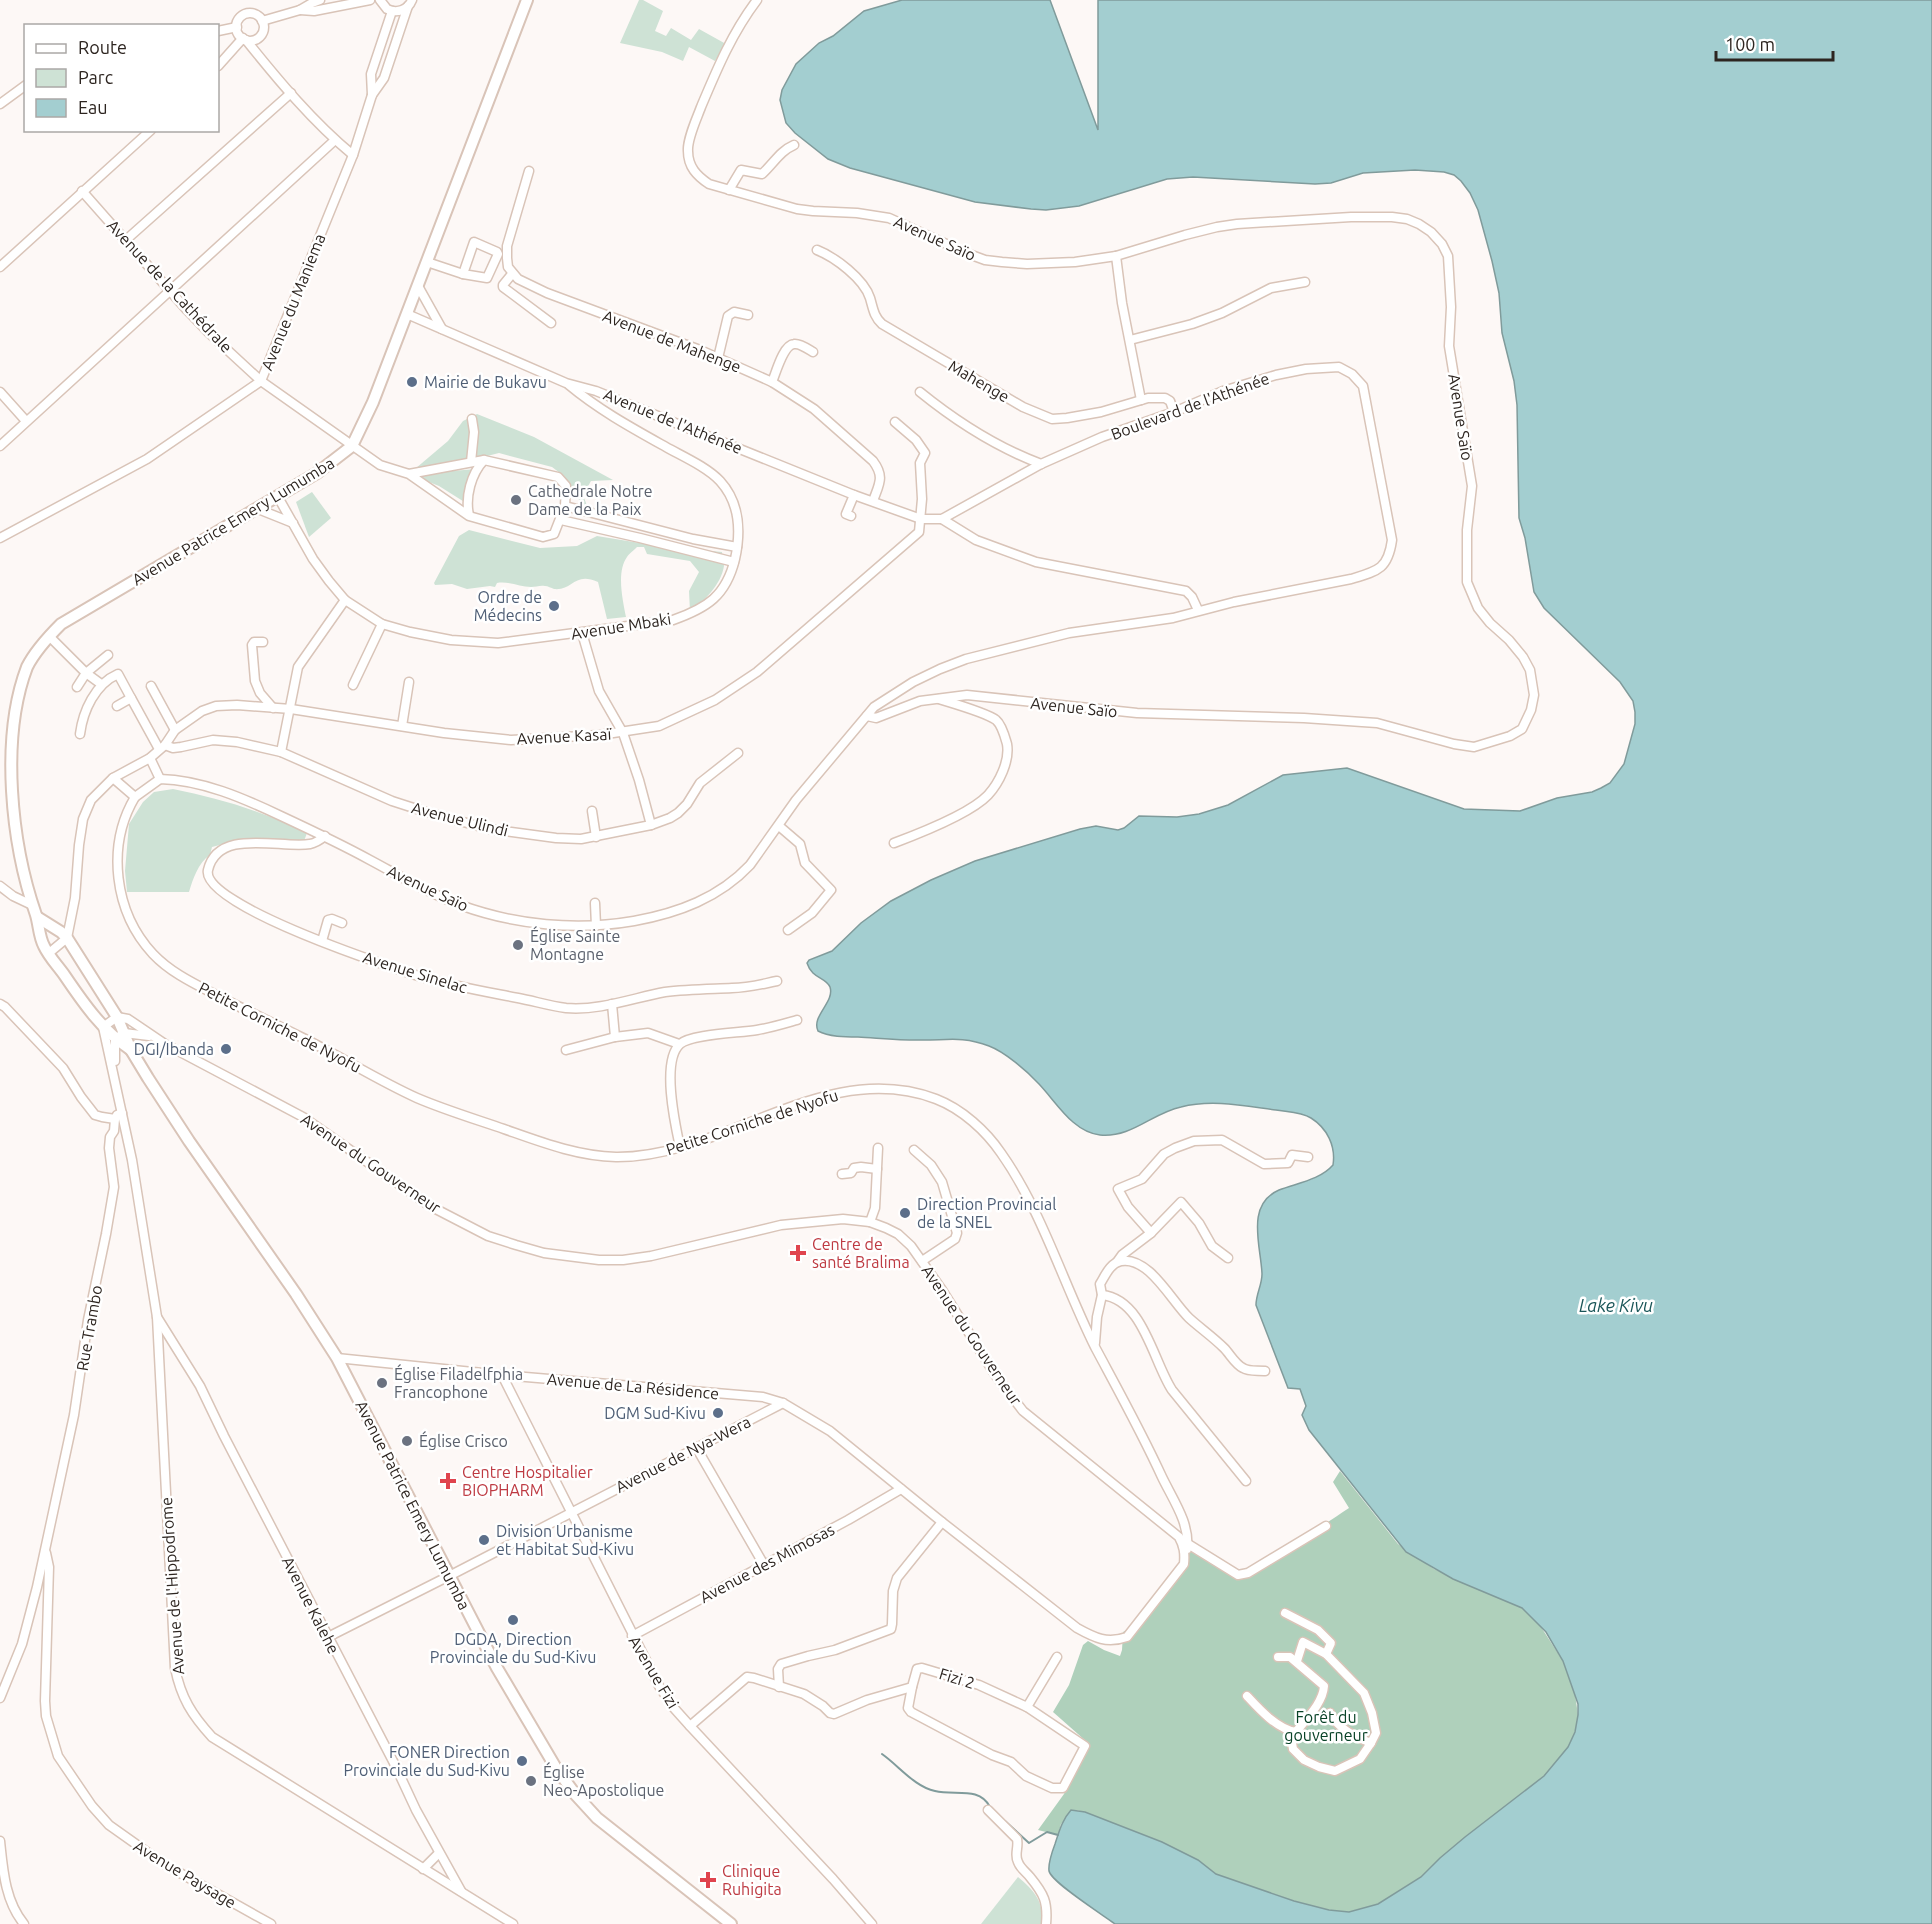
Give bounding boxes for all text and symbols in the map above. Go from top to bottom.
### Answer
legend [24,24,219,132]
scale bar [1716,24,1833,62]
text: 100 m [1725,34,1775,54]
text: Route [78,37,127,57]
text: Parc [78,67,113,87]
text: Eau [78,97,108,117]
street label: Avenue Saïo [891,212,979,264]
street label: Avenue de la Cathédrale [104,216,236,356]
street label: Avenue du Maniema [257,231,329,373]
street label: Avenue de Mahenge [600,306,744,376]
street label: Mahenge [945,356,1013,406]
street label: Boulevard de l'Athénée [1108,369,1272,443]
street label: Avenue Saïo [1445,372,1477,462]
place label: Mairie de Bukavu [424,373,547,391]
marker: Mairie de Bukavu [405,375,419,389]
street label: Avenue de l'Athénée [601,385,745,457]
street label: Avenue Patrice Emery Lumumba [129,453,337,589]
place label: Cathedrale Notre Dame de la Paix [528,482,653,518]
marker: Cathedrale Notre Dame de la Paix [509,493,523,507]
place label: Ordre de Médecins [474,588,542,624]
marker: Ordre de Médecins [547,599,561,613]
street label: Avenue Mbaki [570,609,672,643]
street label: Avenue Saïo [1030,693,1118,721]
street label: Avenue Kasaï [516,724,613,747]
street label: Avenue Ulindi [410,798,510,840]
street label: Avenue Saïo [385,861,471,915]
place label: Église Sainte Montagne [530,925,620,963]
marker: Église Sainte Montagne [511,938,525,952]
street label: Avenue Sinelac [361,948,470,997]
street label: Petite Corniche de Nyofu [196,978,364,1076]
place label: DGI/Ibanda [134,1040,214,1058]
marker: DGI/Ibanda [219,1042,233,1056]
street label: Petite Corniche de Nyofu [664,1086,840,1158]
street label: Avenue du Gouverneur [298,1110,444,1216]
place label: Direction Provincial de la SNEL [917,1195,1056,1231]
marker: Direction Provincial de la SNEL [898,1206,912,1220]
place label: Centre de santé Bralima [812,1235,910,1271]
marker: Centre de santé Bralima [789,1244,807,1262]
street label: Avenue du Gouverneur [919,1262,1025,1408]
street label: Rue Trambo [73,1284,105,1372]
water label: Lake Kivu [1579,1295,1653,1315]
place label: Église Filadelfphia Francophone [394,1363,523,1401]
street label: Avenue de La Résidence [546,1370,720,1402]
marker: Église Filadelfphia Francophone [375,1376,389,1390]
street label: Avenue Patrice Emery Lumumba [352,1397,474,1613]
place label: DGM Sud-Kivu [604,1404,706,1422]
marker: DGM Sud-Kivu [711,1406,725,1420]
street label: Avenue de Nya-Wera [613,1412,753,1496]
place label: Église Crisco [419,1430,508,1450]
marker: Église Crisco [400,1434,414,1448]
place label: Centre Hospitalier BIOPHARM [462,1463,593,1499]
marker: Centre Hospitalier BIOPHARM [439,1472,457,1490]
street label: Avenue de l'Hippodrome [157,1497,187,1675]
street label: Avenue des Mimosas [697,1520,837,1606]
place label: Division Urbanisme et Habitat Sud-Kivu [496,1522,634,1558]
marker: Division Urbanisme et Habitat Sud-Kivu [477,1533,491,1547]
street label: Avenue Kalehe [279,1553,343,1657]
marker: DGDA, Direction Provinciale du Sud-Kivu [506,1613,520,1627]
place label: DGDA, Direction Provinciale du Sud-Kivu [430,1630,596,1666]
street label: Avenue Fizi [625,1633,683,1711]
street label: Fizi 2 [937,1664,977,1692]
park label: Forêt du gouverneur [1284,1708,1368,1744]
place label: FONER Direction Provinciale du Sud-Kivu [343,1743,510,1779]
marker: FONER Direction Provinciale du Sud-Kivu [515,1754,529,1768]
place label: Église Neo-Apostolique [543,1761,664,1799]
marker: Église Neo-Apostolique [524,1774,538,1788]
street label: Avenue Paysage [131,1836,239,1912]
place label: Clinique Ruhigita [722,1862,782,1898]
marker: Clinique Ruhigita [699,1871,717,1889]

